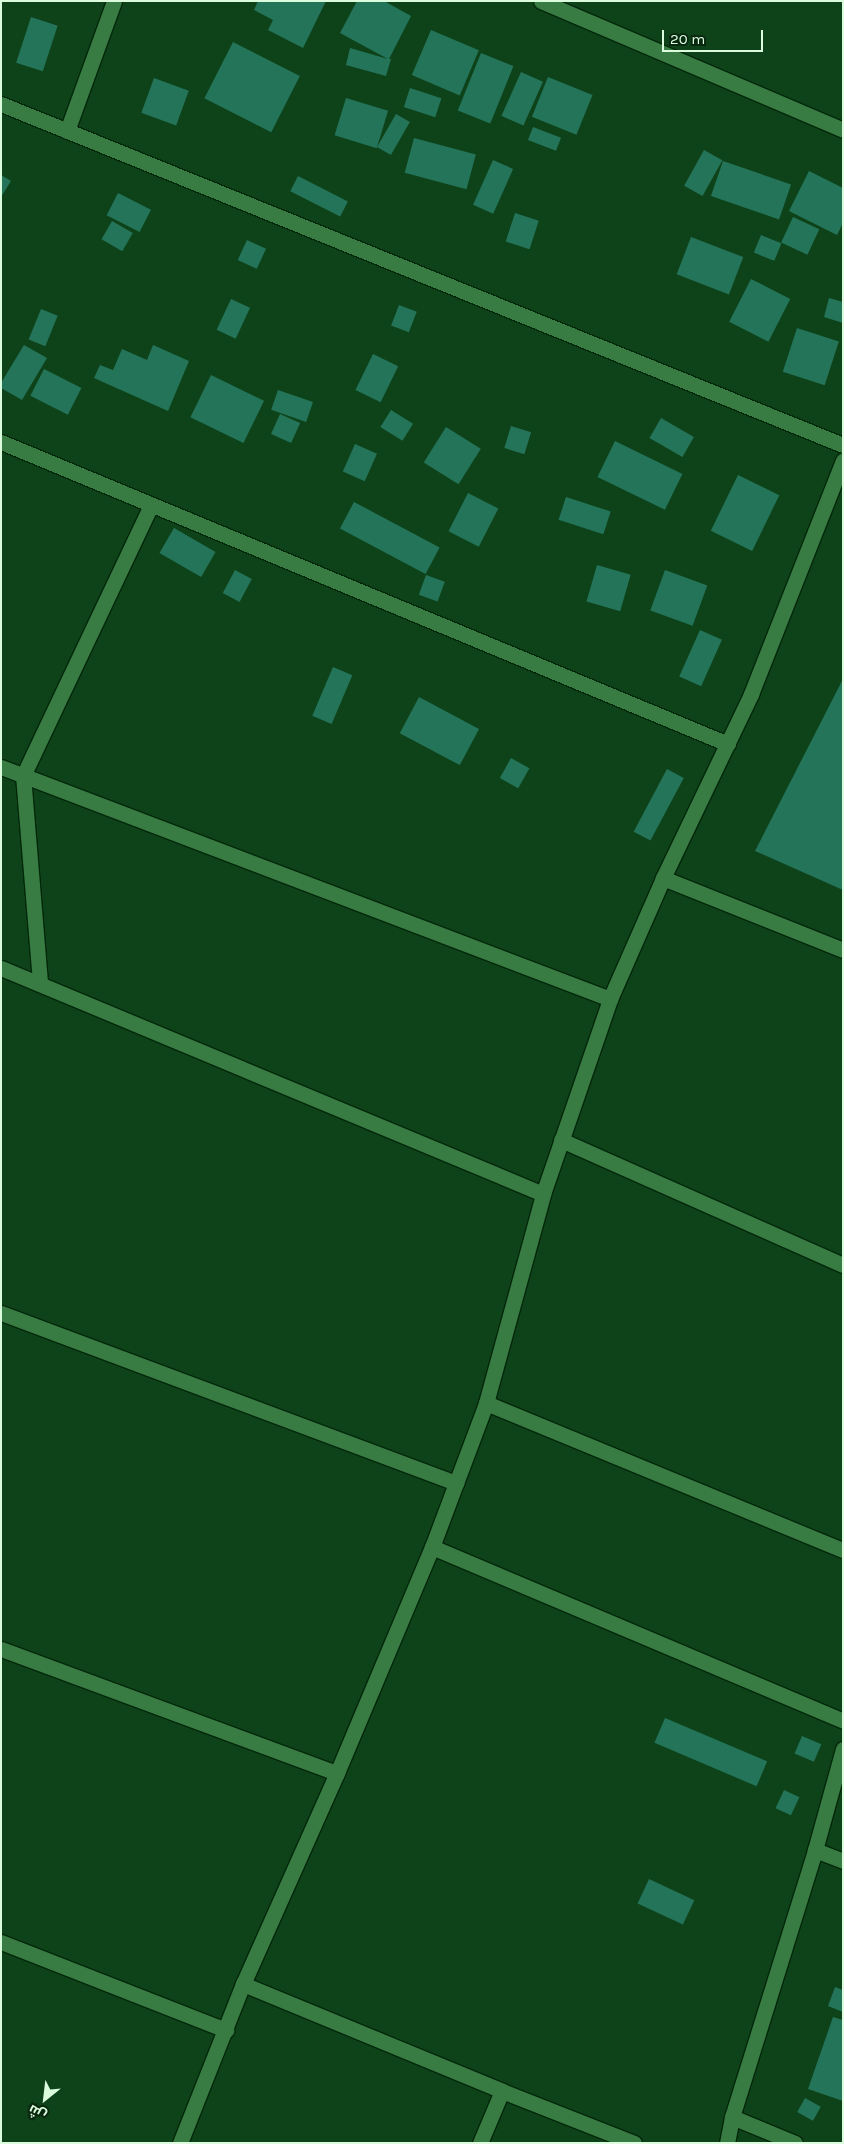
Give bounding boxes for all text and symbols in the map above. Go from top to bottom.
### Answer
scale bar [664,20,765,52]
text: 20 m [670,30,705,48]
north arrow [20,2074,70,2124]
text: ش [26,2101,49,2124]

